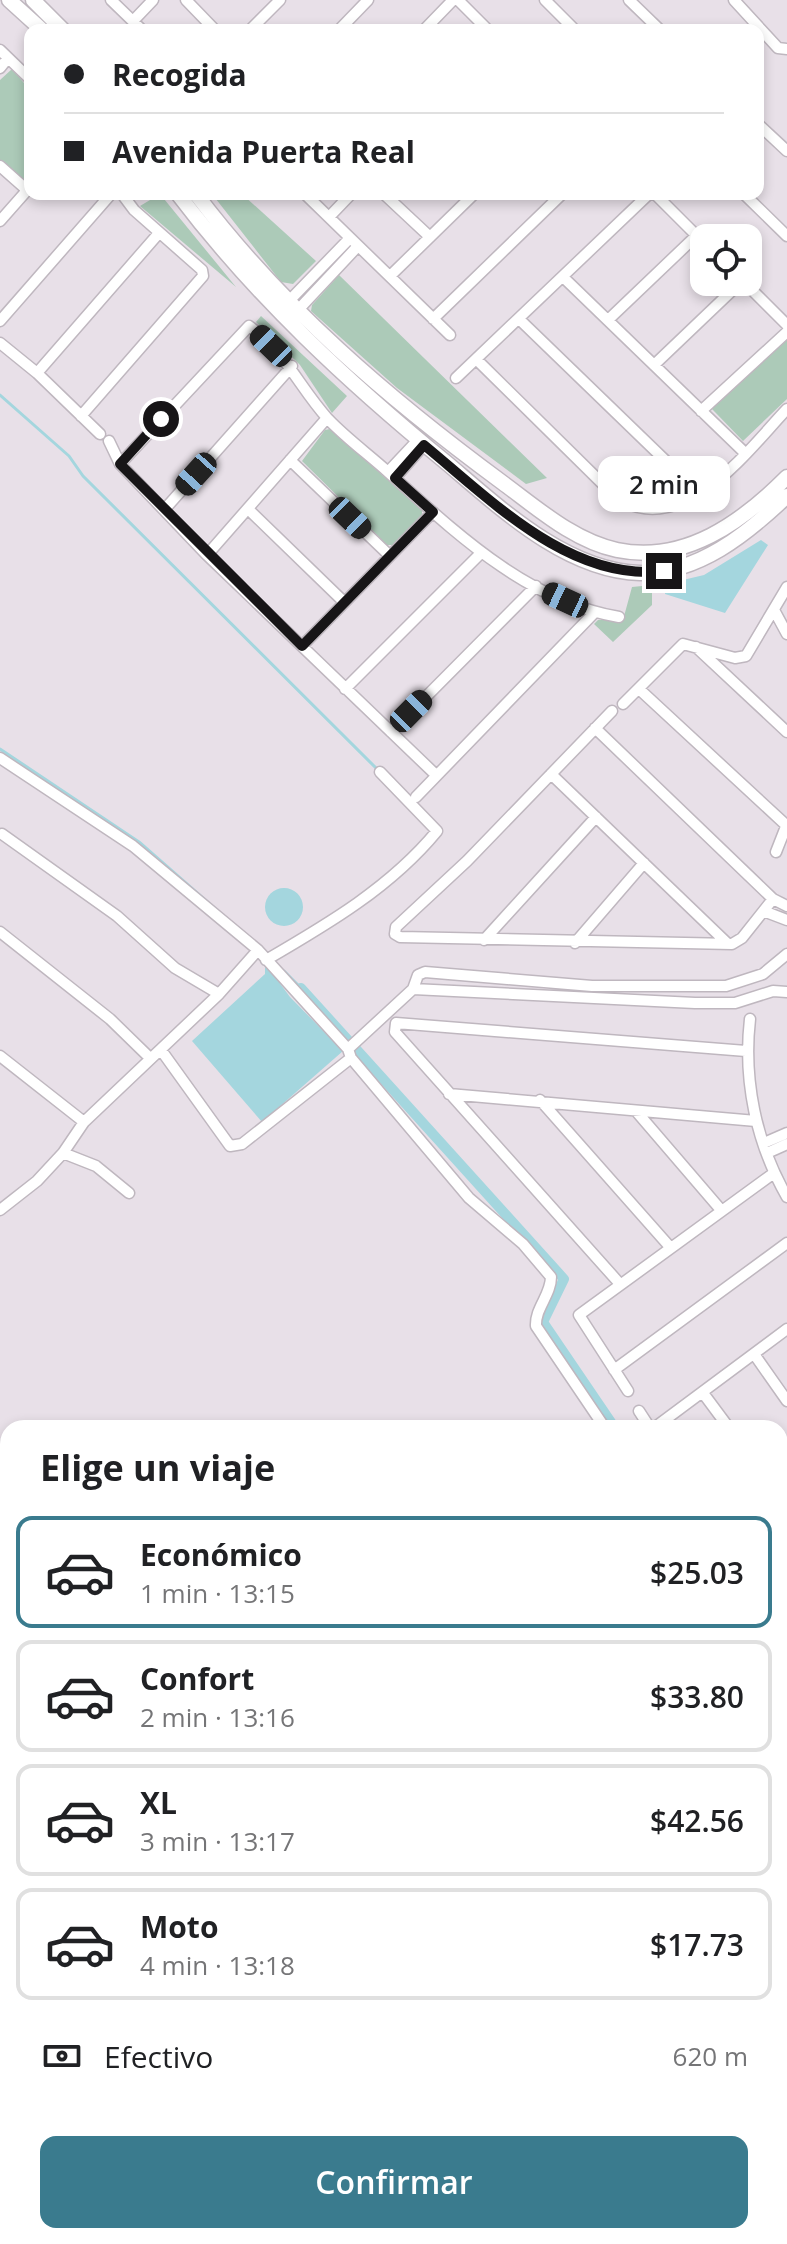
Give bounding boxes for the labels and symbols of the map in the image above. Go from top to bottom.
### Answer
car [245,321,297,371]
route start [143,401,179,437]
car [171,448,221,500]
callout: 2 min [598,455,730,511]
car [324,493,376,543]
route end [646,553,682,589]
car [538,579,592,621]
car [386,686,436,736]

